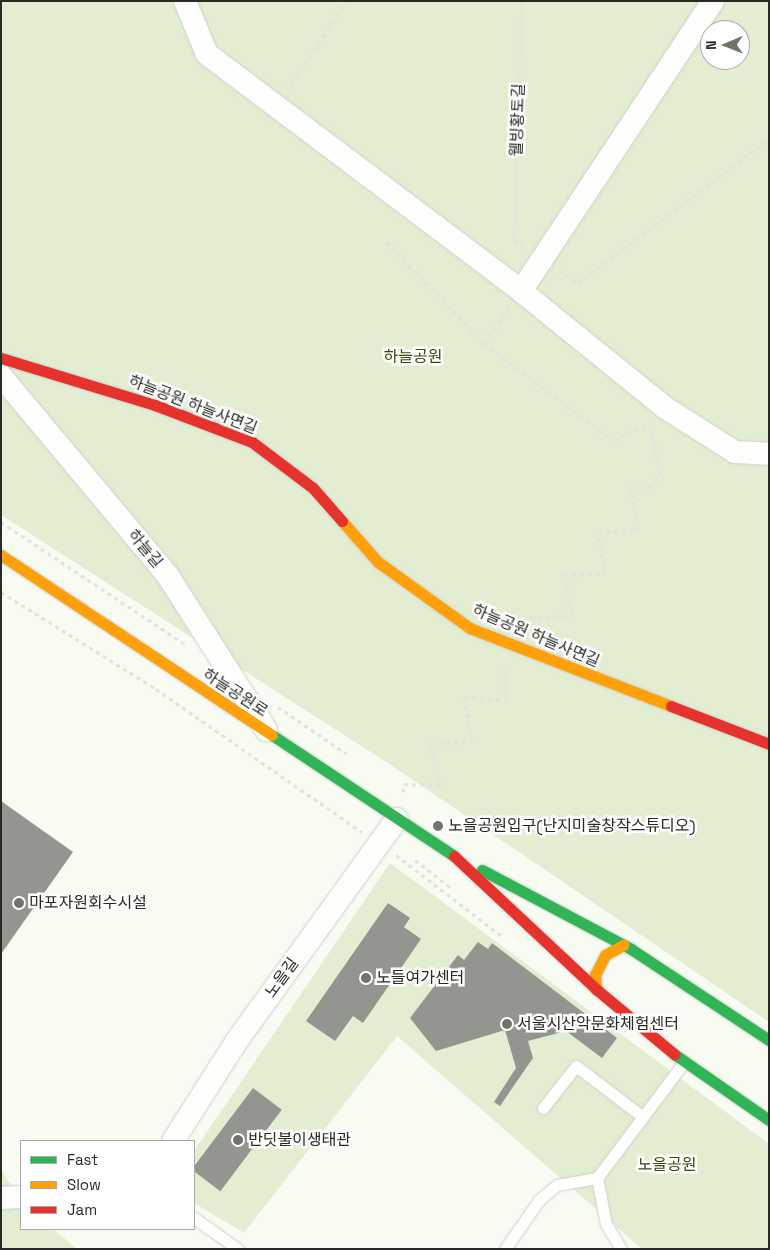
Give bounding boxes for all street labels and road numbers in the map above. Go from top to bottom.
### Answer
street label: 웰빙황토길 [507,83,529,157]
street label: 하늘공원 하늘사면길 [126,372,260,438]
street label: 하늘길 [123,526,167,572]
street label: 하늘공원 하늘사면길 [469,600,603,672]
street label: 하늘공원로 [199,665,271,721]
street label: 노을길 [261,954,303,1002]

